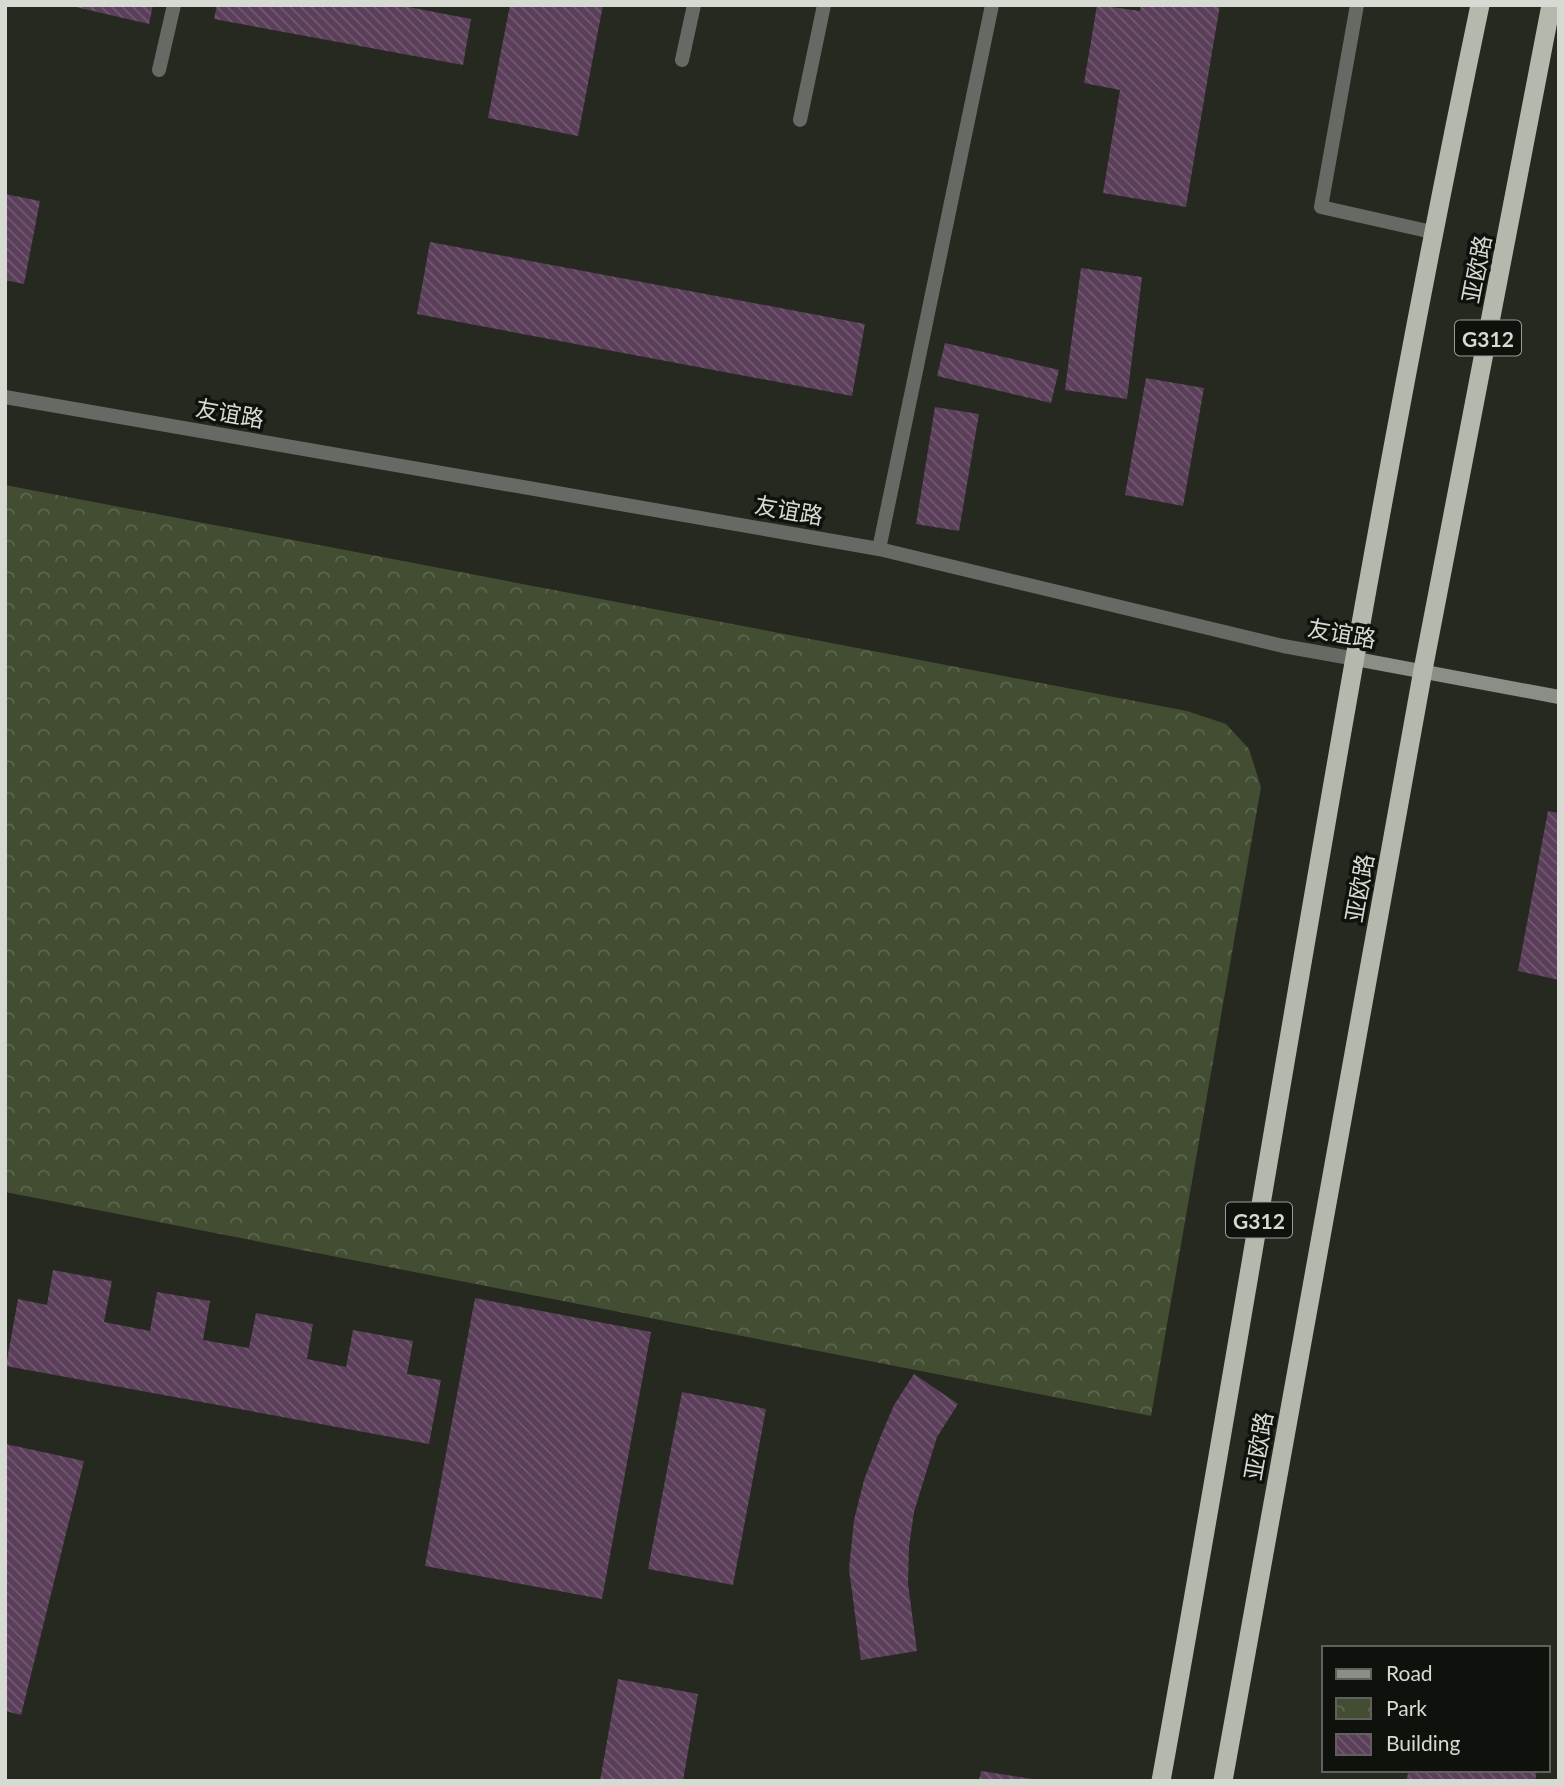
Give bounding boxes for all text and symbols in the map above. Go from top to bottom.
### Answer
street label: 亚欧路 [1456,232,1496,306]
road number: G312 [1455,320,1521,356]
street label: 友谊路 [194,393,266,433]
street label: 友谊路 [753,490,825,530]
street label: 友谊路 [1306,613,1378,653]
street label: 亚欧路 [1339,852,1379,924]
road number: G312 [1226,1202,1292,1238]
street label: 亚欧路 [1238,1410,1278,1482]
legend [1322,1646,1550,1772]
text: Road [1386,1660,1433,1685]
text: Park [1386,1695,1427,1720]
text: Building [1386,1730,1461,1755]

